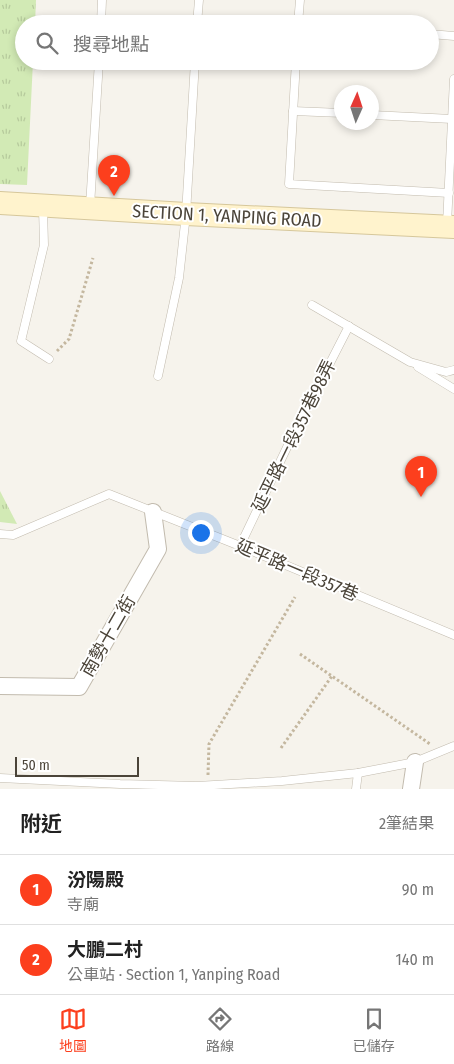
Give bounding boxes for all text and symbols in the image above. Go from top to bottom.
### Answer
search box [15,15,439,70]
icon: search [33,29,61,57]
text: 搜尋地點 [73,33,149,56]
north arrow [334,85,379,130]
pin: 2 [98,155,130,196]
street label: SECTION 1, YANPING ROAD [132,200,322,232]
street label: 延平路一段357巷98弄 [247,356,341,516]
pin: 1 [405,456,437,497]
your location [188,520,214,546]
street label: 延平路一段357巷 [232,534,362,606]
street label: 南勢十二街 [76,592,140,680]
scale bar [15,754,139,777]
text: 50 m [22,757,50,774]
text: 附近 [20,811,62,837]
text: 2筆結果 [379,814,434,833]
text: 汾陽殿 [67,868,124,891]
text: 1 [33,880,39,899]
text: 90 m [402,880,434,899]
text: 寺廟 [67,895,99,914]
text: 大鵬二村 [67,938,143,961]
text: 2 [32,950,40,969]
text: 140 m [396,950,434,969]
text: 公車站 · Section 1, Yanping Road [67,965,280,984]
tab: 地圖 [59,1005,87,1055]
tab: 路線 [206,1005,234,1055]
tab: 已儲存 [353,1005,395,1055]

